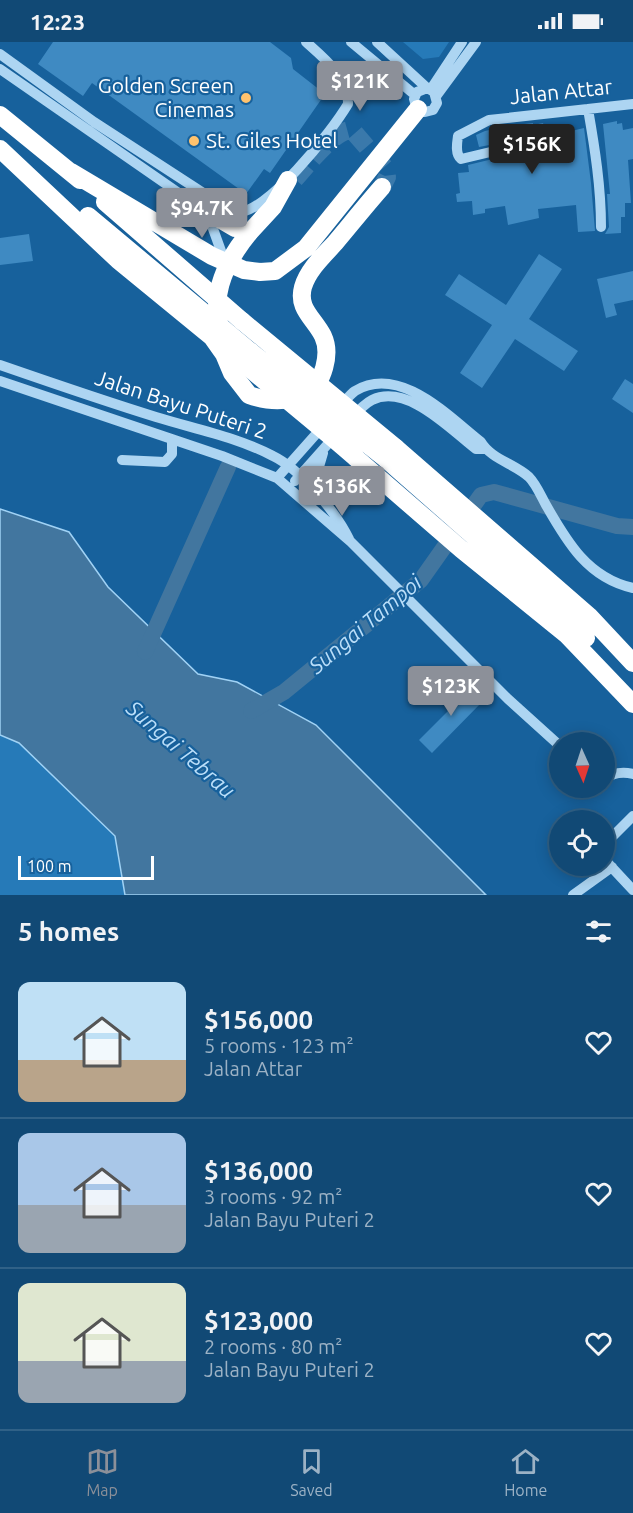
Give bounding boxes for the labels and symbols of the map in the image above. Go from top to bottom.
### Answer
pin: $121K [318,61,402,112]
place label: Golden Screen Cinemas [98,73,234,121]
street label: Jalan Attar [508,74,613,108]
marker: Golden Screen Cinemas [239,91,253,105]
pin: $156K [490,124,574,175]
place label: St. Giles Hotel [206,128,338,152]
marker: St. Giles Hotel [187,134,201,148]
pin: $94.7K [153,188,251,239]
street label: Jalan Bayu Puteri 2 [92,365,270,443]
pin: $136K [300,466,384,517]
water label: Sungai Tampoi [302,568,427,679]
pin: $123K [409,666,493,717]
water label: Sungai Tebrau [121,694,241,803]
north arrow [549,732,615,798]
scale bar [18,853,154,880]

